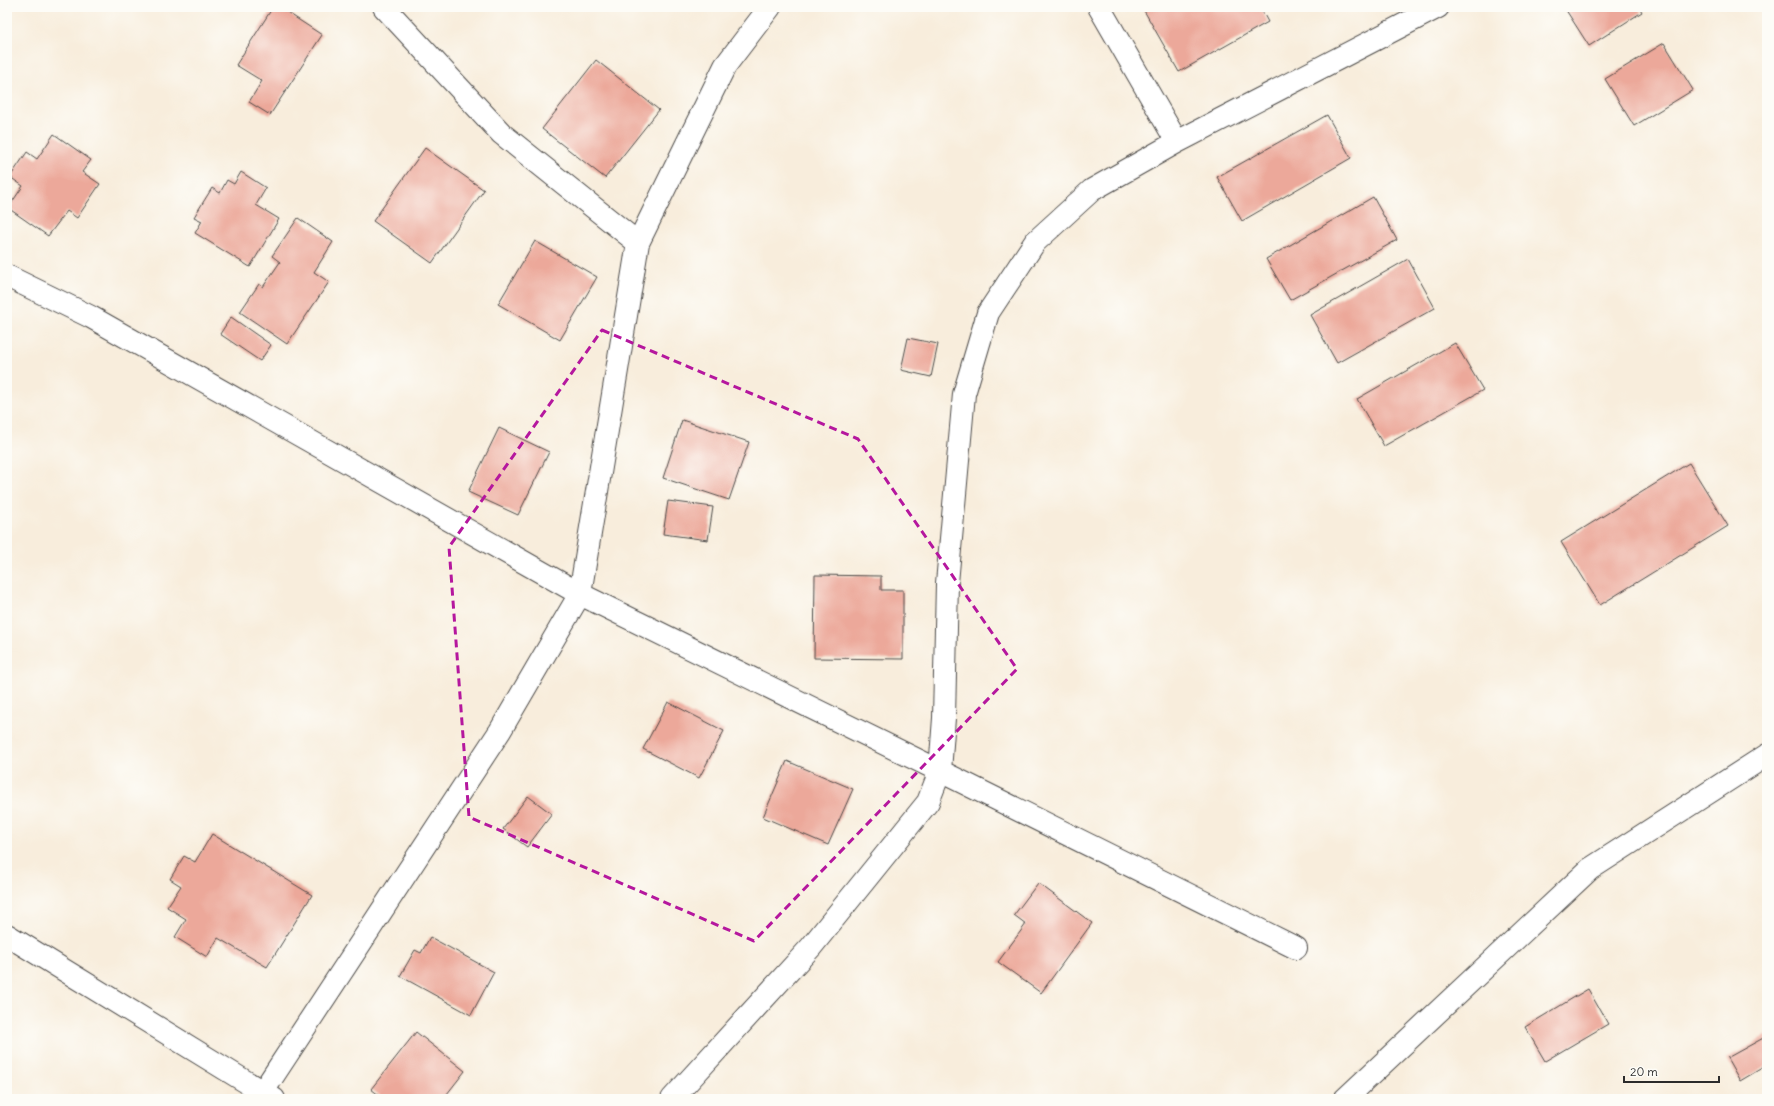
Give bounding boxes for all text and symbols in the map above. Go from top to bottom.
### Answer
scale bar [1624,1058,1719,1084]
text: 20 m [1630,1064,1658,1079]

